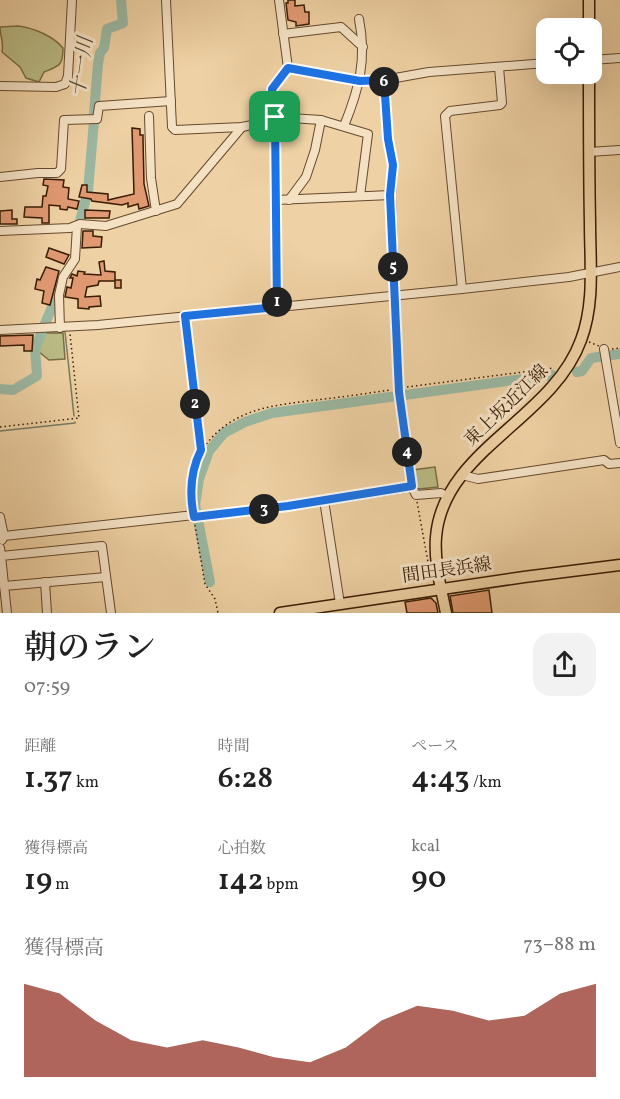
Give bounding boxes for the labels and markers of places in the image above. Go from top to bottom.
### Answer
pin: 6 [369,67,399,97]
pin [249,91,300,142]
pin: 5 [378,252,408,282]
pin: 1 [262,287,292,317]
pin: 2 [180,389,210,419]
pin: 4 [392,437,422,467]
pin: 3 [249,494,279,524]

